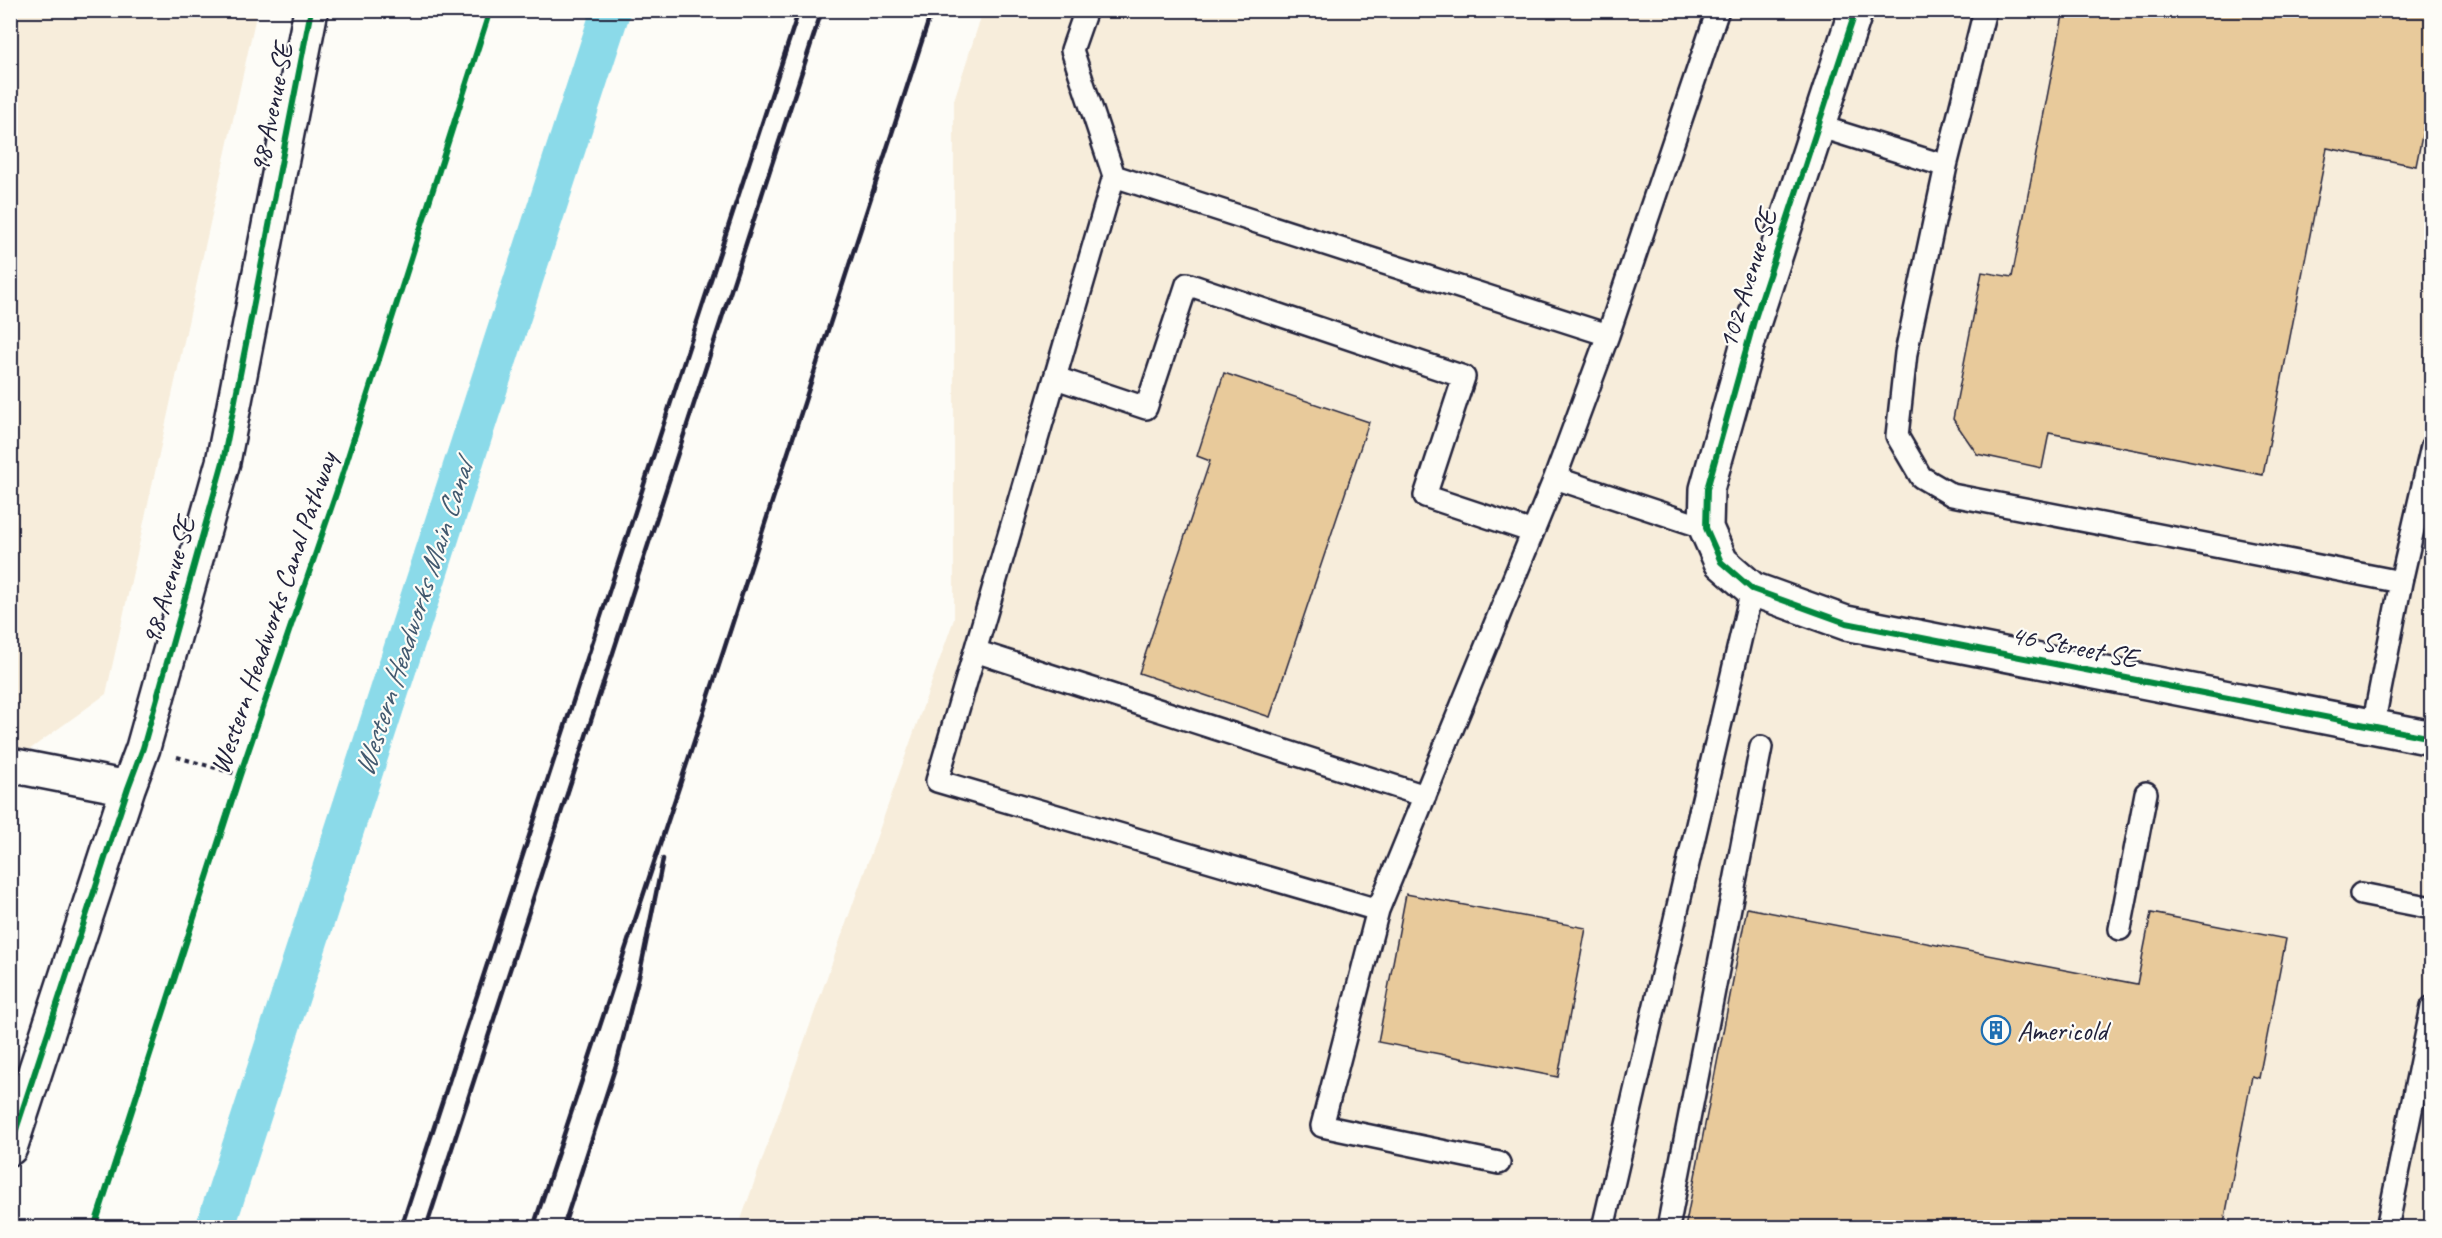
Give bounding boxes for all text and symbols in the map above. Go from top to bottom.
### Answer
street label: 98 Avenue SE [241,37,301,176]
street label: 102 Avenue SE [1709,202,1786,353]
street label: Western Headworks Canal Pathway [202,445,345,778]
water label: Western Headworks Main Canal [344,448,485,781]
street label: 98 Avenue SE [133,510,204,649]
street label: 46 Street SE [2008,617,2143,676]
place label: Americold [2017,1013,2111,1048]
building icon: Americold [1980,1014,2012,1046]

